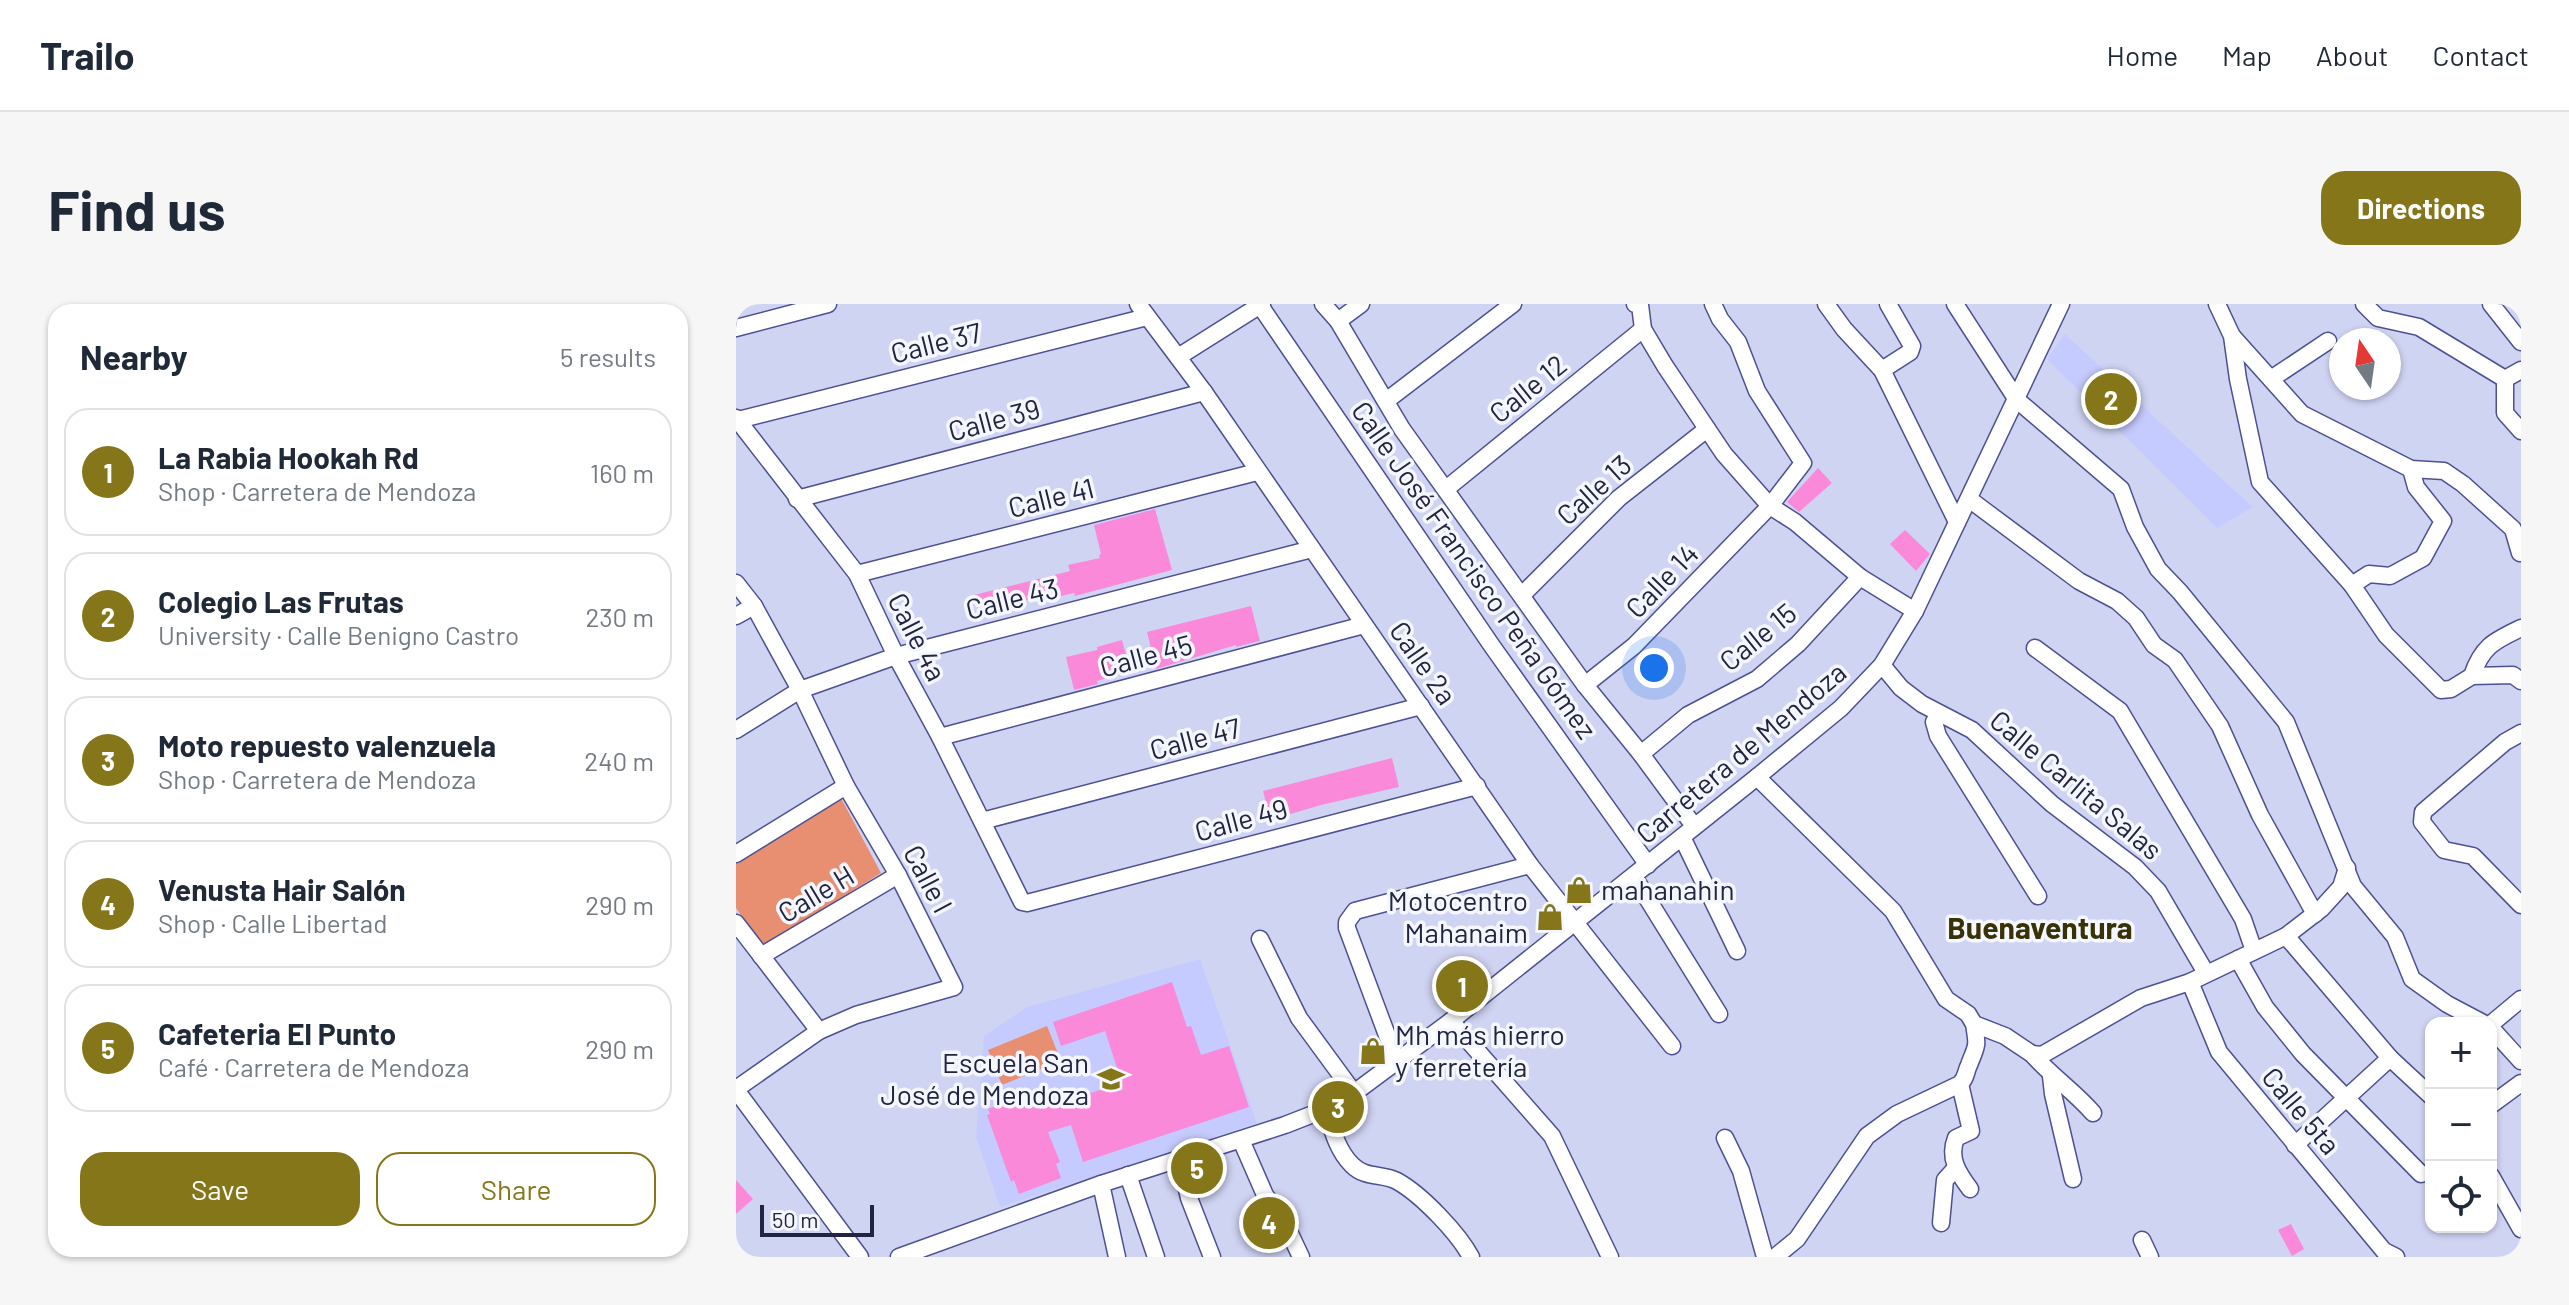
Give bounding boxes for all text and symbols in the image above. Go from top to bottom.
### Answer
text: Trailo [40,32,135,78]
text: Home [2107,38,2178,72]
text: Map [2222,38,2272,72]
text: About [2316,38,2388,72]
text: Contact [2432,38,2529,72]
button: Directions [2321,171,2521,245]
text: Find us [48,175,226,242]
street label: Calle 37 [887,314,985,370]
north arrow [2329,328,2401,400]
text: Nearby [80,336,188,377]
text: 5 results [560,341,656,372]
street label: Calle 12 [1482,347,1573,430]
pin: 2 [2085,369,2137,429]
street label: Calle 39 [944,391,1043,448]
street label: Calle José Francisco Peña Gómez [1345,394,1605,745]
text: La Rabia Hookah Rd [158,439,419,475]
street label: Calle 13 [1549,447,1638,532]
text: 1 [103,457,113,488]
text: 160 m [590,457,654,488]
street label: Calle 41 [1004,470,1097,524]
text: Shop · Carretera de Mendoza [158,475,476,506]
street label: Calle 14 [1618,536,1705,624]
street label: Calle 43 [962,570,1062,626]
text: Colegio Las Frutas [158,583,404,619]
street label: Calle 4a [881,587,954,686]
street label: Calle 15 [1712,595,1803,677]
text: 2 [101,601,115,632]
text: 230 m [585,601,654,632]
street label: Calle 2a [1383,614,1465,711]
text: University · Calle Benigno Castro [158,619,519,650]
street label: Calle 45 [1096,626,1196,684]
your location [1634,648,1674,688]
street label: Carretera de Mendoza [1628,654,1852,850]
street label: Calle Carlita Salas [1984,702,2170,866]
street label: Calle 47 [1146,710,1244,766]
text: Moto repuesto valenzuela [158,727,496,763]
text: 3 [101,745,115,776]
text: 240 m [584,745,654,776]
text: Shop · Carretera de Mendoza [158,763,476,794]
street label: Calle 49 [1191,790,1291,848]
street label: Calle I [897,839,961,918]
street label: Calle H [771,857,860,929]
text: Venusta Hair Salón [158,871,406,907]
place label: mahanahin [1601,872,1735,906]
shop icon: mahanahin [1564,875,1594,905]
place label: Motocentro Mahanaim [1388,883,1528,949]
text: 4 [100,889,116,920]
text: 290 m [585,889,654,920]
shop icon: Motocentro Mahanaim [1535,902,1565,932]
text: Shop · Calle Libertad [158,907,387,938]
district label: Buenaventura [1947,909,2133,945]
pin: 1 [1436,956,1488,1016]
text: Cafeteria El Punto [158,1015,396,1051]
place label: Mh más hierro y ferretería [1395,1017,1565,1083]
map controls [2425,1017,2497,1233]
button: + [2425,1017,2497,1089]
text: 5 [101,1033,115,1064]
text: 290 m [585,1033,654,1064]
shop icon: Mh más hierro y ferretería [1358,1036,1388,1066]
place label: Escuela San José de Mendoza [881,1045,1089,1111]
text: Café · Carretera de Mendoza [158,1051,469,1082]
street label: Calle 5ta [2256,1060,2348,1161]
school or university icon: Escuela San José de Mendoza [1096,1064,1126,1094]
pin: 3 [1312,1077,1364,1137]
button: − [2425,1089,2497,1161]
pin: 5 [1171,1138,1223,1198]
button: Save [80,1152,360,1226]
button: Share [376,1152,656,1226]
button: locate [2425,1161,2497,1233]
pin: 4 [1243,1193,1295,1253]
scale bar [760,1201,874,1237]
text: 50 m [772,1206,818,1232]

